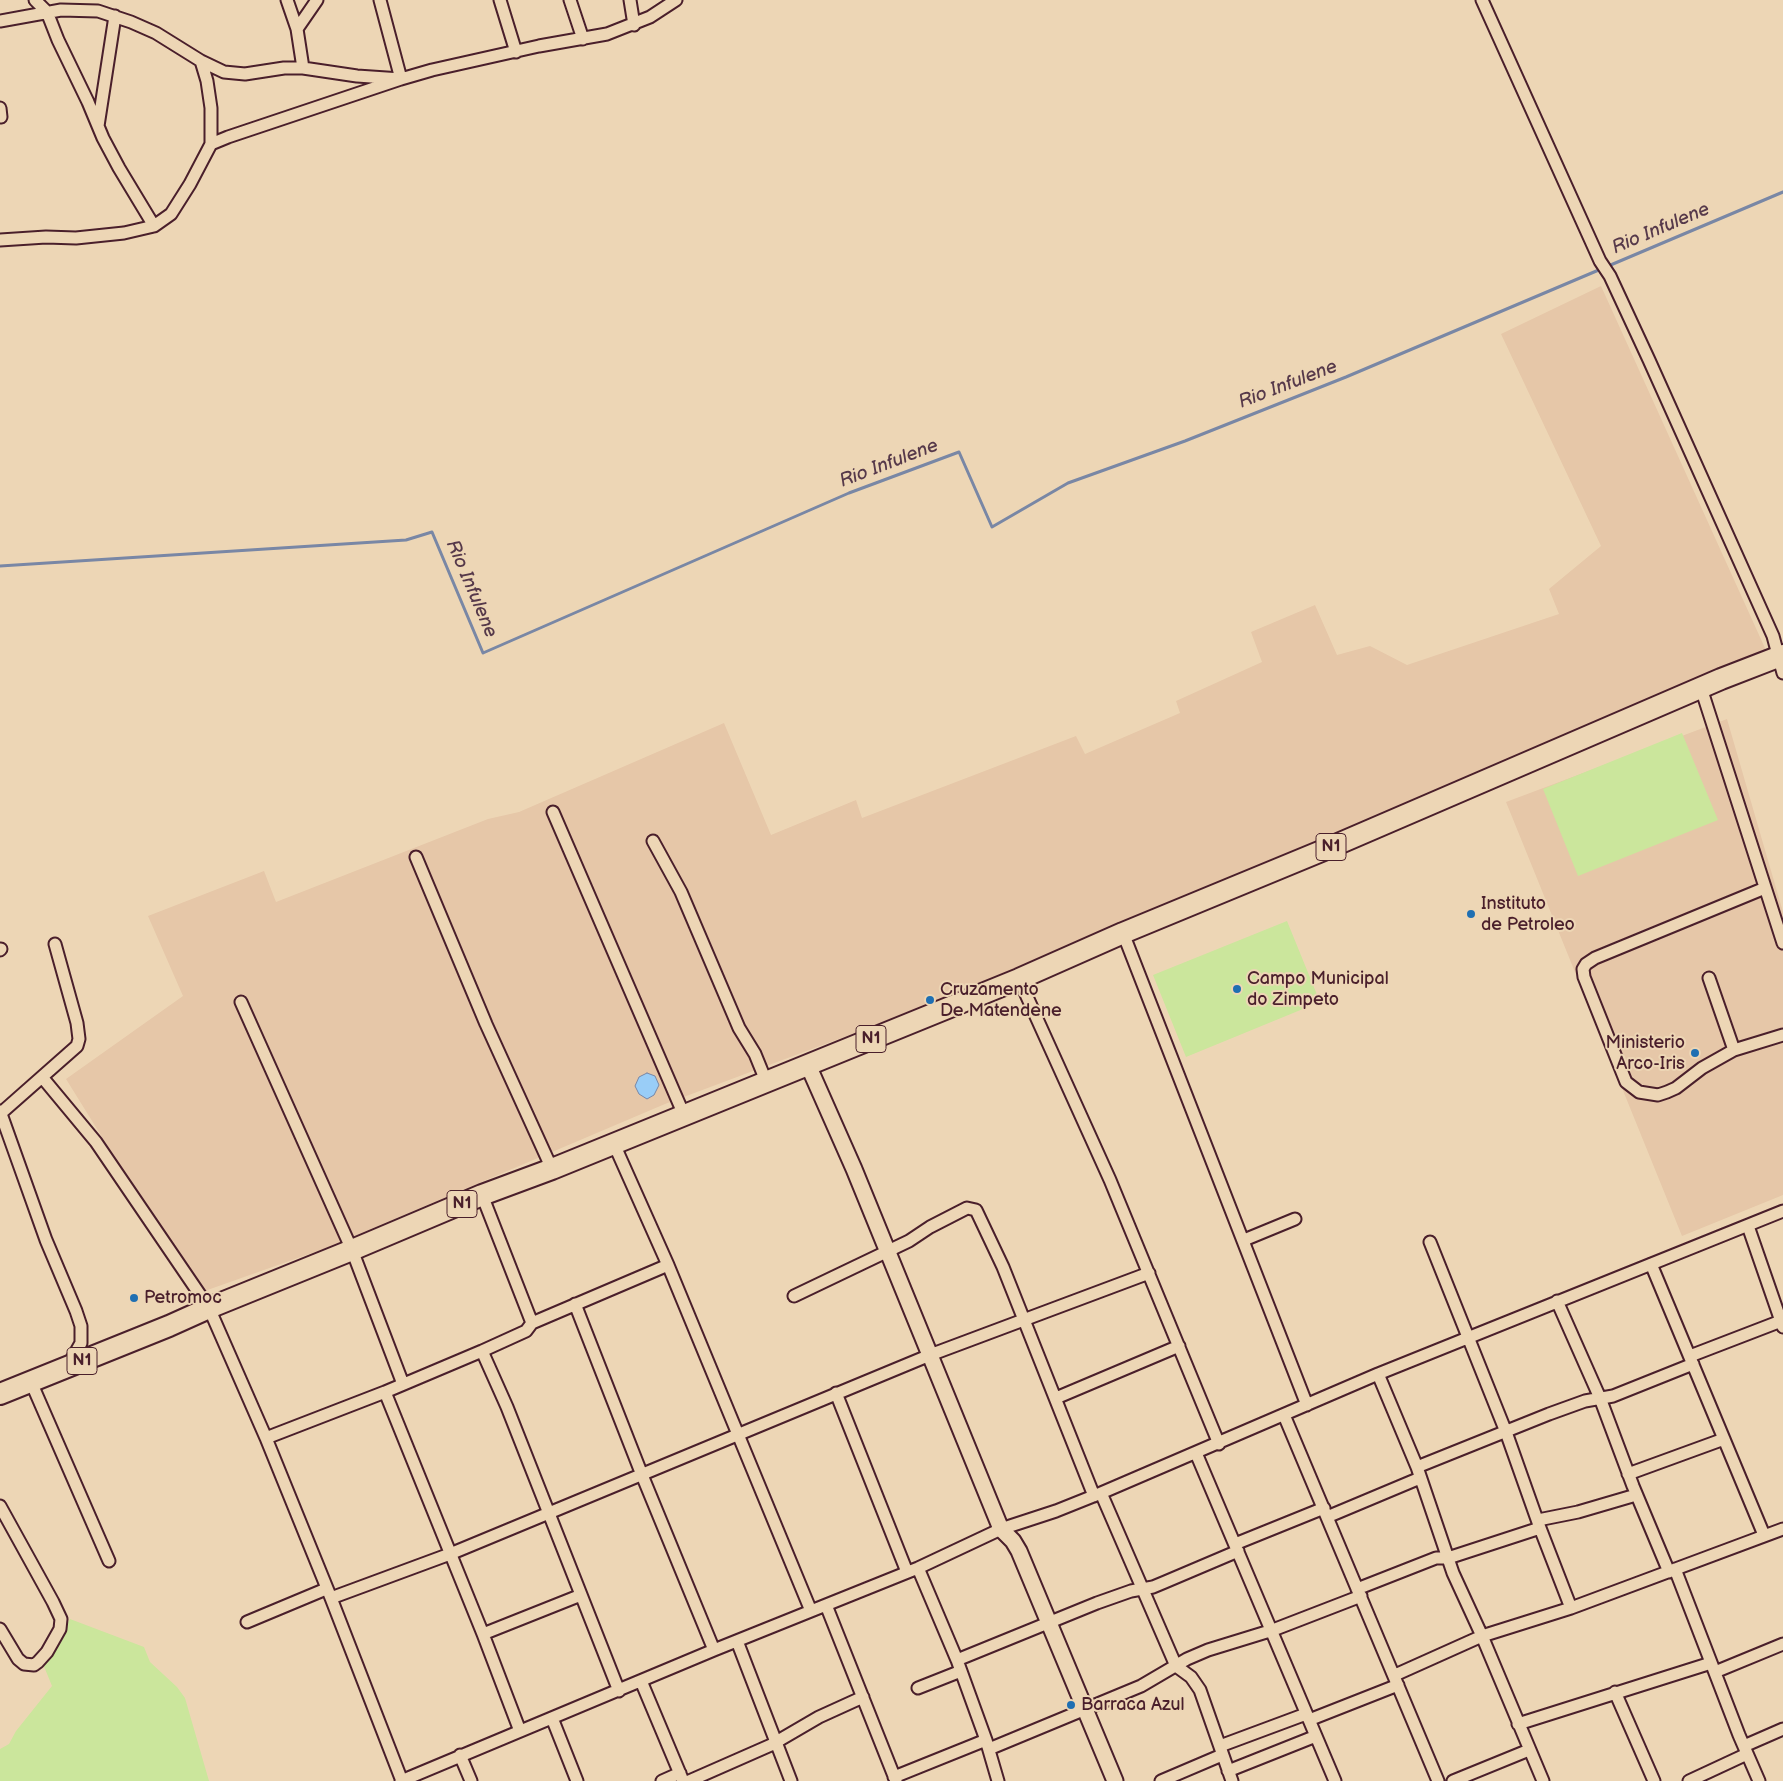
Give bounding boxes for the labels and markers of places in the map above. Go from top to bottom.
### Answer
place label: Instituto de Petroleo [1481,893,1575,936]
marker: Instituto de Petroleo [1465,908,1477,920]
place label: Campo Municipal do Zimpeto [1247,968,1389,1011]
place label: Cruzamento De Matendene [940,979,1062,1022]
marker: Campo Municipal do Zimpeto [1231,983,1243,995]
marker: Cruzamento De Matendene [924,994,936,1006]
place label: Ministerio Arco-Iris [1605,1032,1685,1074]
marker: Ministerio Arco-Iris [1689,1047,1701,1059]
place label: Petromoc [144,1287,222,1309]
marker: Petromoc [128,1292,140,1304]
place label: Barraca Azul [1081,1694,1185,1716]
marker: Barraca Azul [1065,1699,1077,1711]

